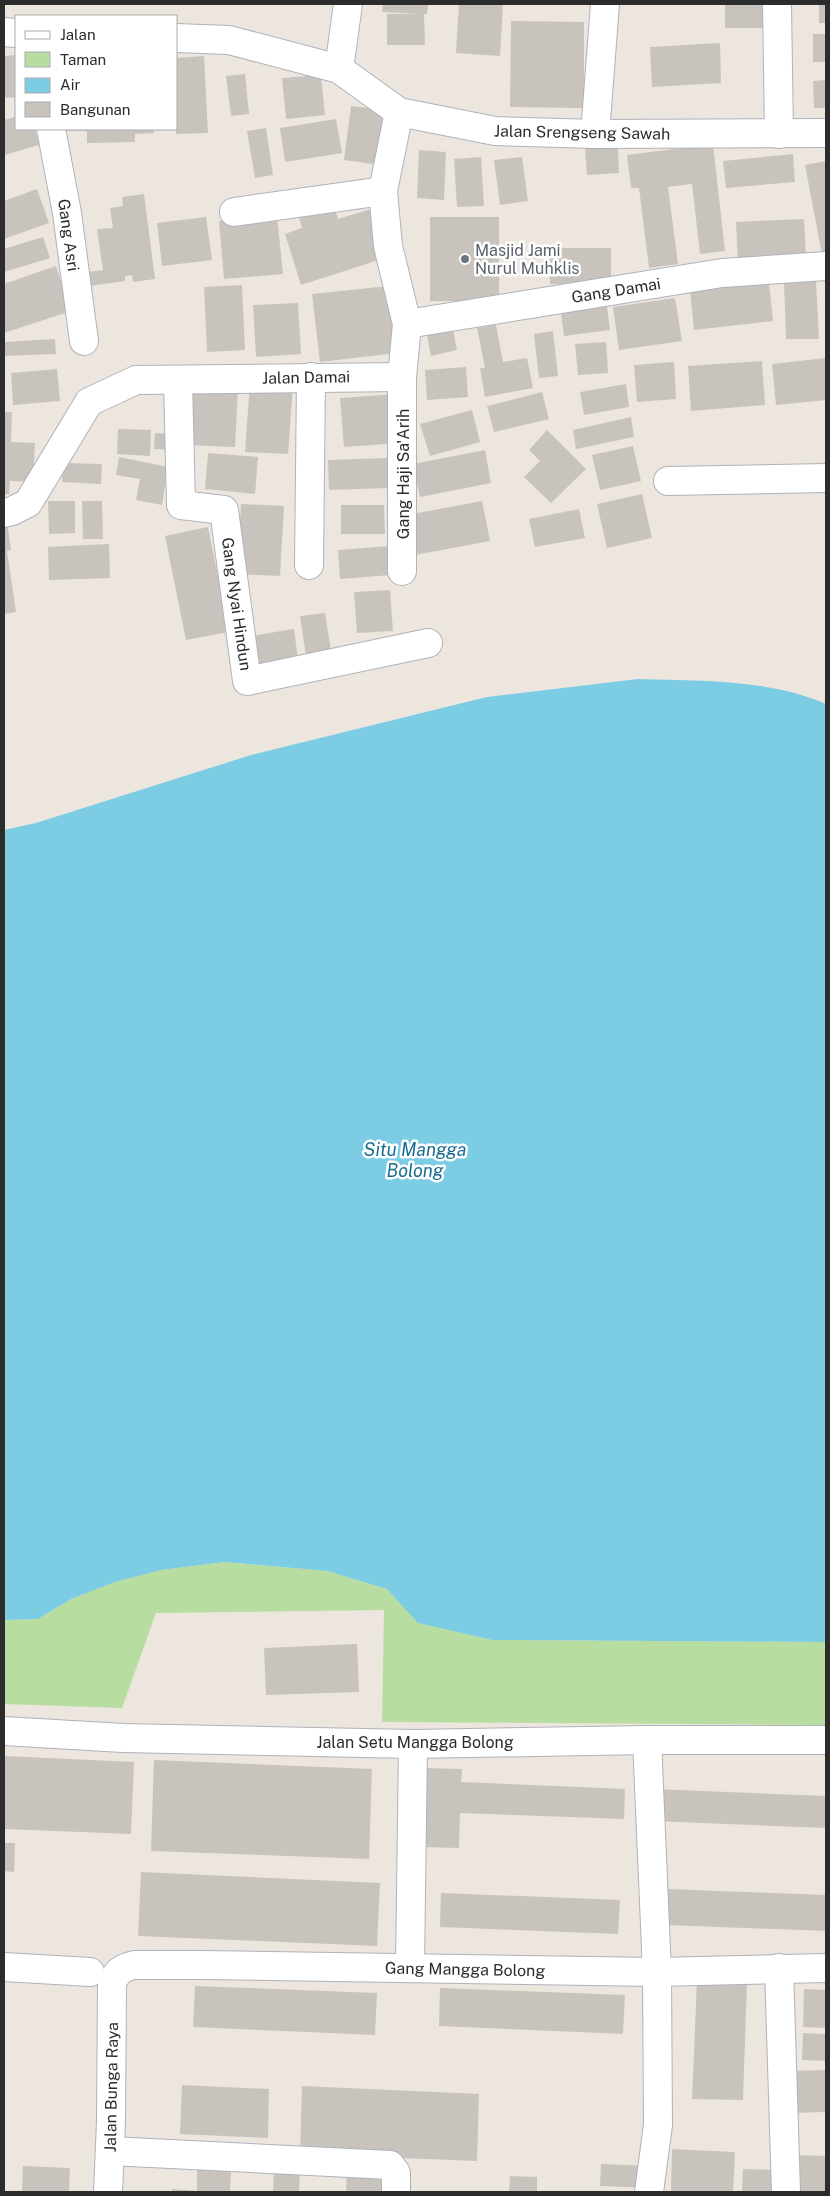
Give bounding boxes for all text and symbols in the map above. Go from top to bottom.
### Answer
legend [15,15,178,130]
text: Jalan [60,26,96,43]
text: Taman [60,51,106,68]
text: Air [60,76,80,93]
text: Bangunan [60,101,131,118]
street label: Jalan Srengseng Sawah [494,121,670,144]
street label: Gang Asri [54,198,83,273]
place label: Masjid Jami Nurul Muhklis [475,241,579,278]
marker: Masjid Jami Nurul Muhklis [459,253,471,265]
street label: Gang Damai [570,274,662,307]
street label: Jalan Damai [262,367,350,388]
street label: Gang Haji Sa'Arih [394,409,413,539]
street label: Gang Nyai Hindun [218,536,255,672]
water label: Situ Mangga Bolong [364,1139,466,1181]
street label: Jalan Setu Mangga Bolong [316,1733,514,1752]
street label: Gang Mangga Bolong [385,1959,545,1980]
street label: Jalan Bunga Raya [101,2022,122,2152]

